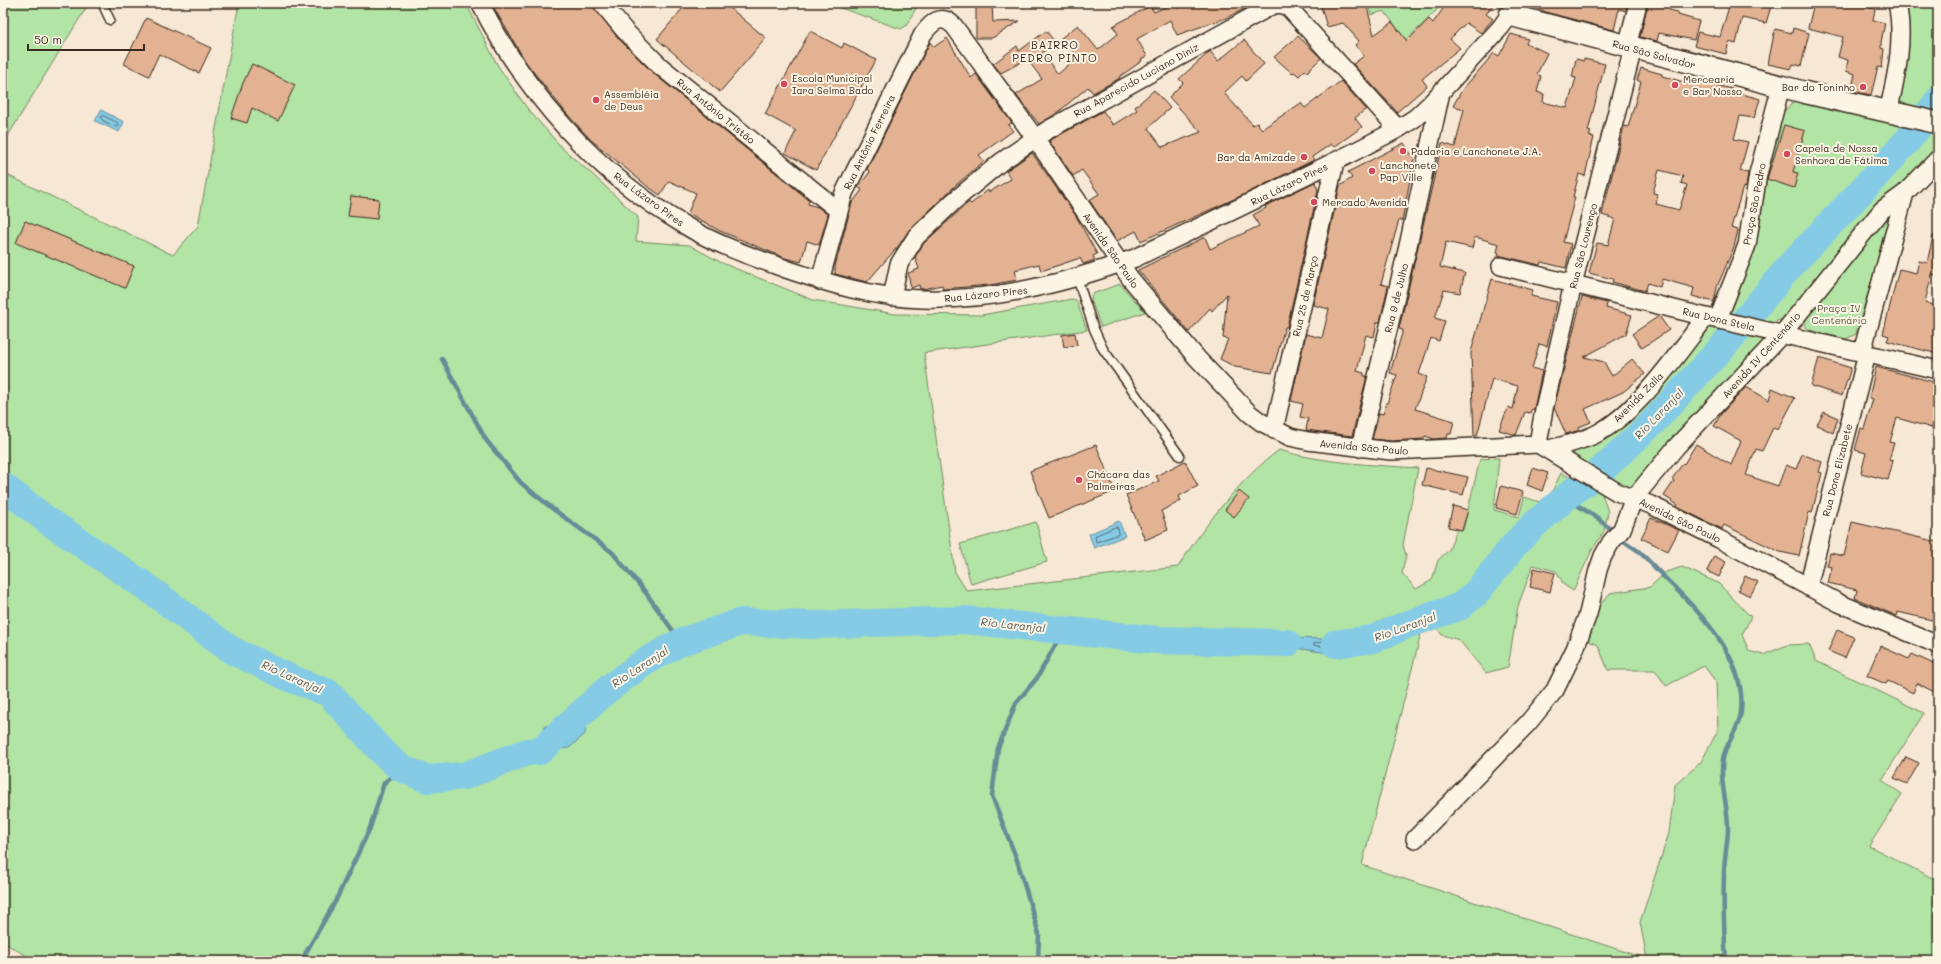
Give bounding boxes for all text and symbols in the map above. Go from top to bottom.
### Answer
scale bar [28,26,144,52]
text: 50 m [34,31,62,47]
street label: Rua São Salvador [1611,36,1697,72]
district label: BAIRRO PEDRO PINTO [1012,37,1098,65]
street label: Rua Aparecido Luciano Diniz [1071,40,1201,120]
place label: Escola Municipal Iara Selma Bado [792,71,874,97]
place label: Mercearia e Bar Nosso [1683,72,1742,98]
street label: Rua Antônio Tristão [674,75,758,147]
marker: Escola Municipal Iara Selma Bado [779,79,789,89]
marker: Mercearia e Bar Nosso [1670,80,1680,90]
place label: Bar do Toninho [1782,80,1855,94]
marker: Bar do Toninho [1858,82,1868,92]
place label: Assembléia de Deus [604,87,659,113]
street label: Rua Antônio Ferreira [840,92,898,192]
marker: Assembléia de Deus [591,95,601,105]
place label: Capela de Nossa Senhora de Fátima [1795,141,1888,167]
place label: Padaria e Lanchonete J.A. [1411,144,1541,158]
marker: Padaria e Lanchonete J.A. [1398,146,1408,156]
marker: Capela de Nossa Senhora de Fátima [1782,149,1792,159]
place label: Bar da Amizade [1217,150,1296,164]
marker: Bar da Amizade [1299,152,1309,162]
place label: Lanchonete Pap Ville [1380,158,1437,184]
street label: Rua Lázaro Pires [1248,159,1330,209]
street label: Praça São Pedro [1739,162,1769,246]
marker: Lanchonete Pap Ville [1367,166,1377,176]
street label: Rua Lázaro Pires [611,169,687,229]
place label: Mercado Avenida [1322,195,1407,209]
marker: Mercado Avenida [1309,197,1319,207]
street label: Rua São Lourenço [1566,202,1600,290]
street label: Avenida São Paulo [1080,210,1142,291]
street label: Rua 25 de Março [1289,254,1321,338]
street label: Rua 9 de Julho [1381,262,1411,334]
street label: Rua Lázaro Pires [944,283,1029,305]
park label: Praça IV Centenário [1811,301,1867,327]
street label: Rua Dona Stela [1681,304,1757,334]
street label: Avenida IV Centenário [1719,309,1803,401]
street label: Avenida Zalla [1610,369,1666,425]
water label: Rio Laranjal [1631,385,1687,442]
street label: Rua Dona Elizabete [1819,422,1855,518]
street label: Avenida São Paulo [1319,436,1409,458]
place label: Chácara das Palmeiras [1087,467,1150,493]
marker: Chácara das Palmeiras [1074,475,1084,485]
street label: Avenida São Paulo [1637,494,1723,546]
water label: Rio Laranjal [1372,608,1438,645]
water label: Rio Laranjal [980,614,1046,635]
water label: Rio Laranjal [608,642,671,691]
water label: Rio Laranjal [260,656,325,697]

